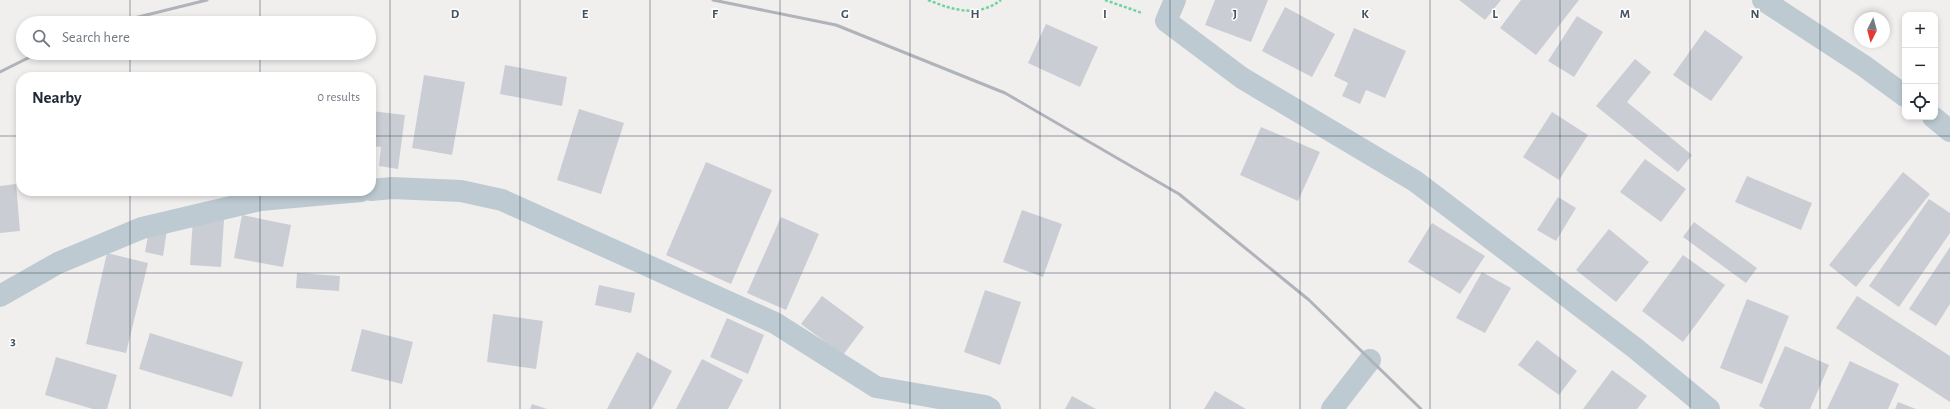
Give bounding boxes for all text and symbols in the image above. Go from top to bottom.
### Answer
text: D [451,8,460,21]
text: E [582,8,589,21]
text: F [712,8,719,21]
text: G [841,8,849,21]
text: H [970,8,980,21]
text: I [1103,8,1107,21]
text: J [1233,8,1237,21]
text: K [1361,8,1369,21]
text: L [1492,8,1498,21]
text: M [1620,8,1630,21]
text: N [1750,8,1760,21]
north arrow [1854,12,1890,48]
map controls [1902,12,1938,120]
button: + [1902,12,1938,48]
search box [16,16,376,60]
icon: search [30,27,52,49]
text: Search here [62,30,130,45]
button: − [1902,48,1938,84]
button: locate [1902,84,1938,120]
text: Nearby [32,89,82,106]
text: 0 results [317,91,360,104]
text: 3 [10,335,16,348]

